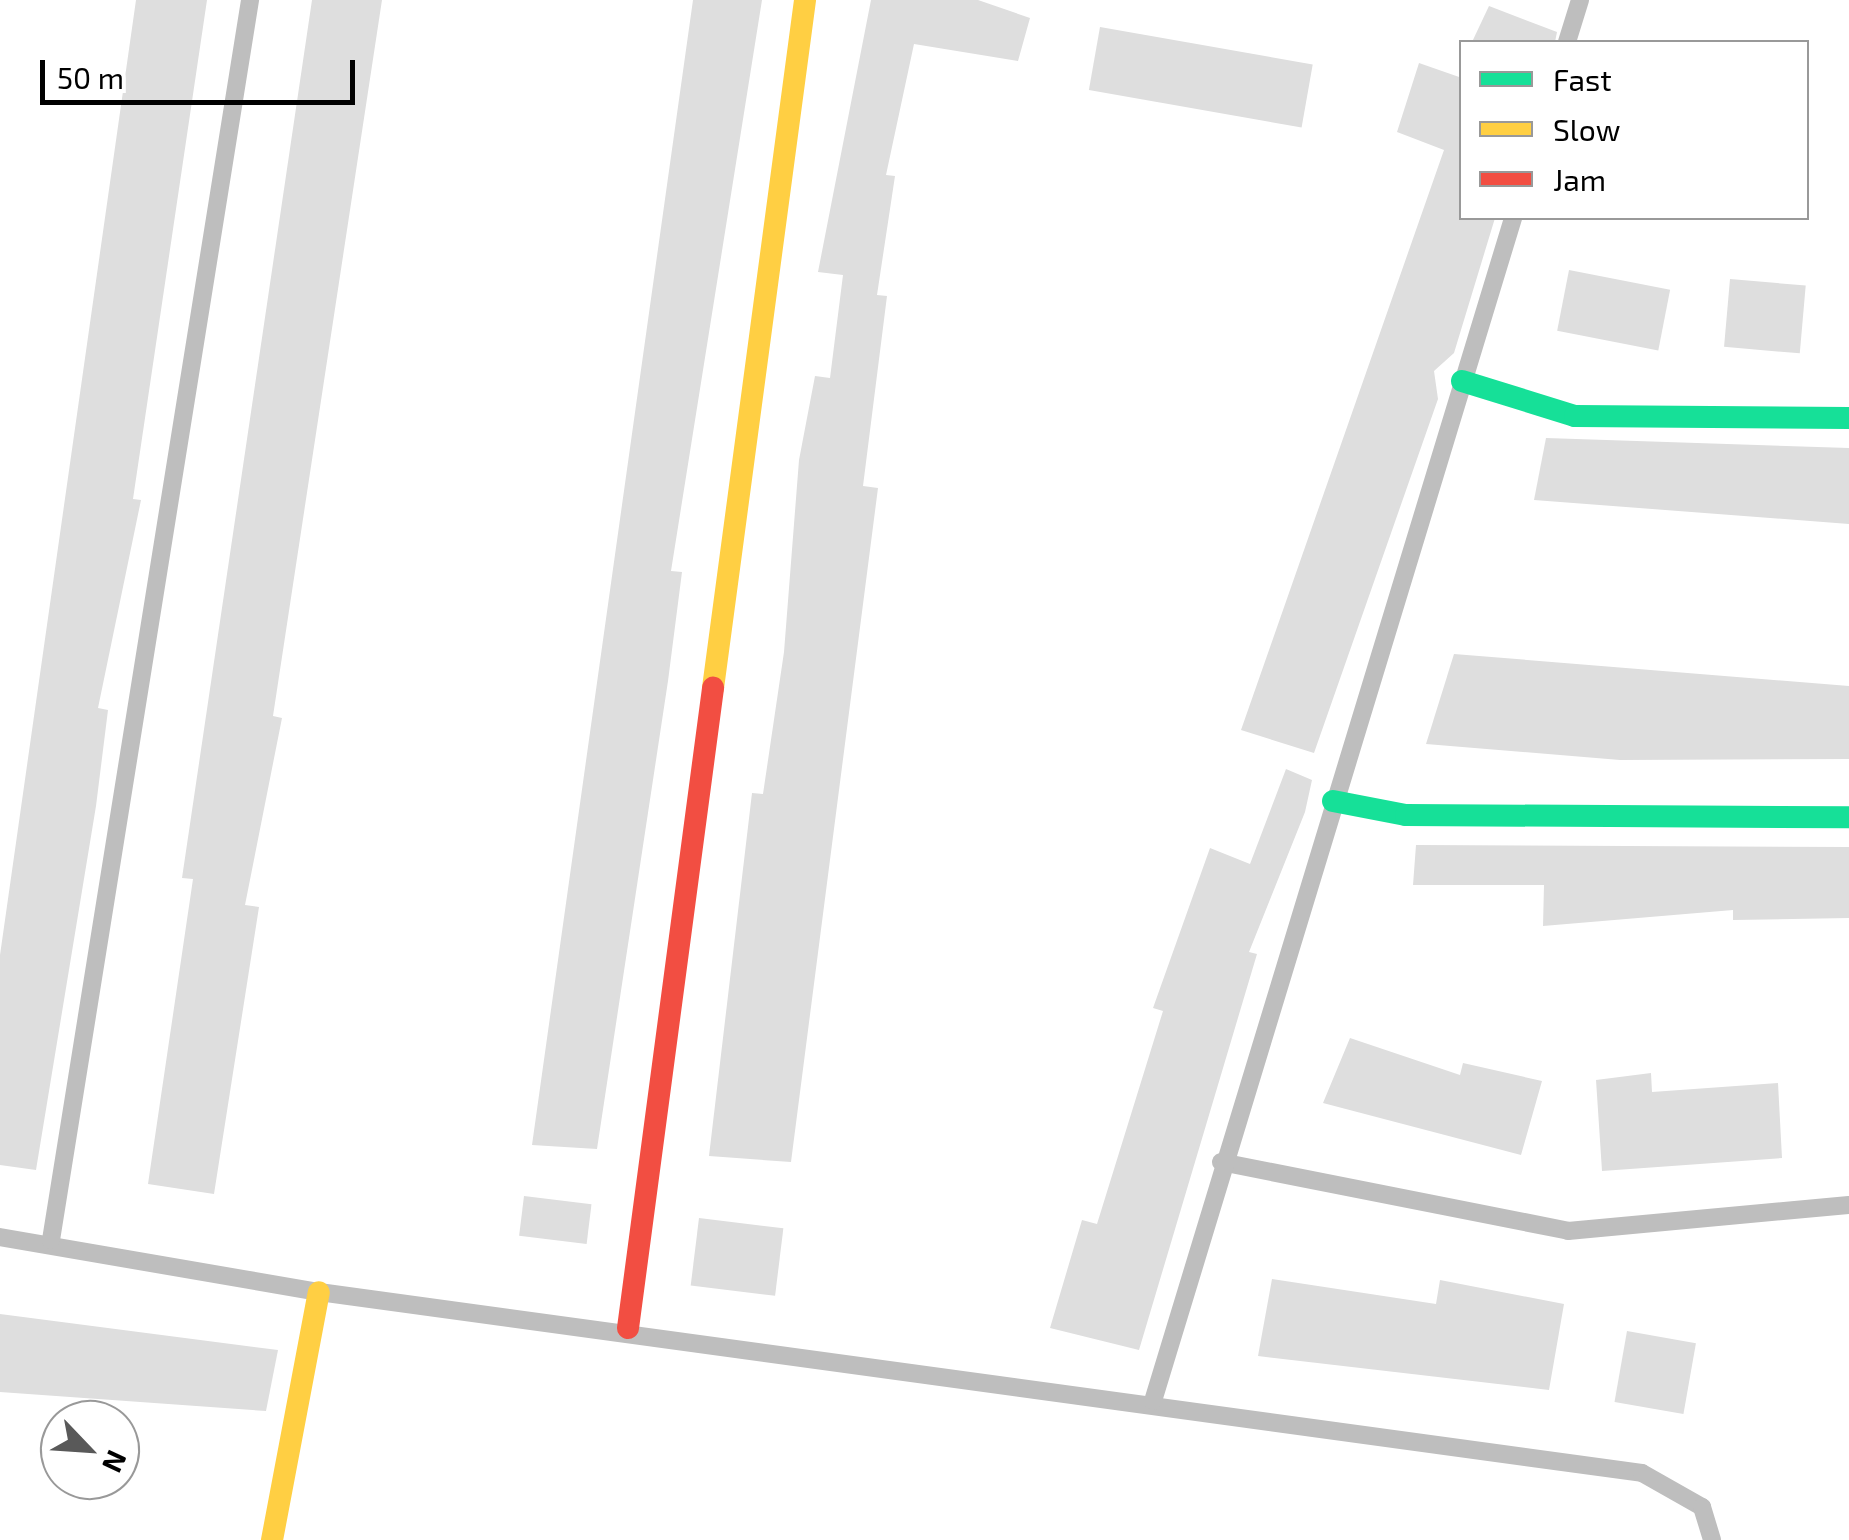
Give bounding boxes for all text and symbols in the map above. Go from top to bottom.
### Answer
scale bar [45,40,360,102]
legend [1459,40,1809,220]
text: 50 m [57,59,124,95]
text: Fast [1553,61,1612,97]
text: Slow [1553,111,1620,147]
text: Jam [1553,161,1606,197]
north arrow [40,1400,140,1500]
text: N [96,1445,135,1478]

